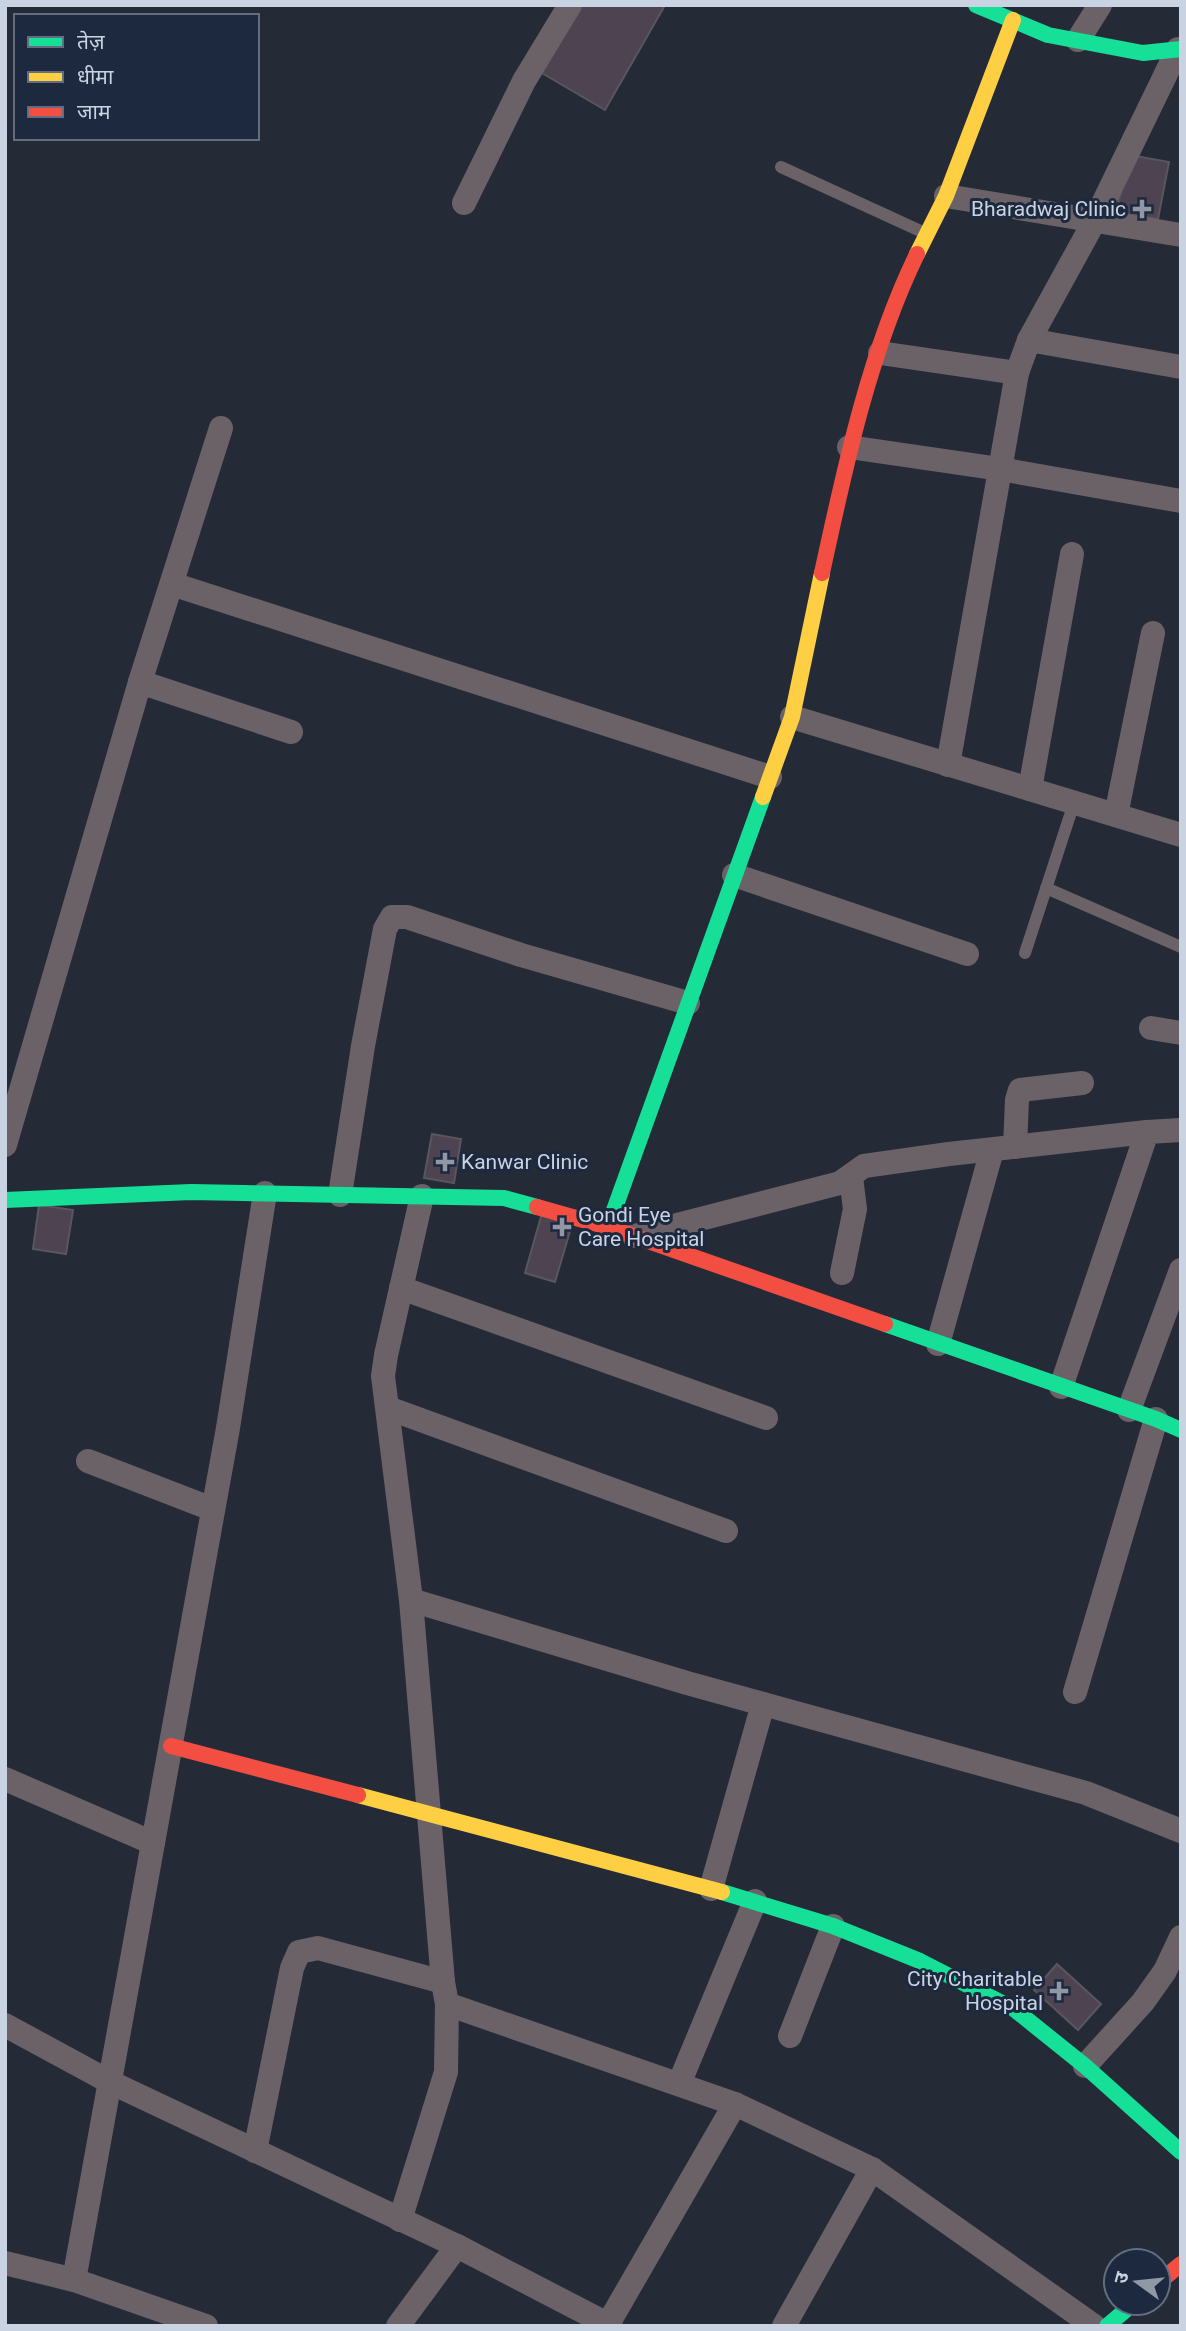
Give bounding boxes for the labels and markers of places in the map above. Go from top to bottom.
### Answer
place label: Bharadwaj Clinic [971,197,1126,221]
marker: Bharadwaj Clinic [1132,199,1152,219]
place label: Kanwar Clinic [461,1150,588,1174]
marker: Kanwar Clinic [435,1152,455,1172]
place label: Gondi Eye Care Hospital [578,1203,704,1251]
marker: Gondi Eye Care Hospital [552,1217,572,1237]
place label: City Charitable Hospital [907,1967,1043,2015]
marker: City Charitable Hospital [1049,1981,1069,2001]

